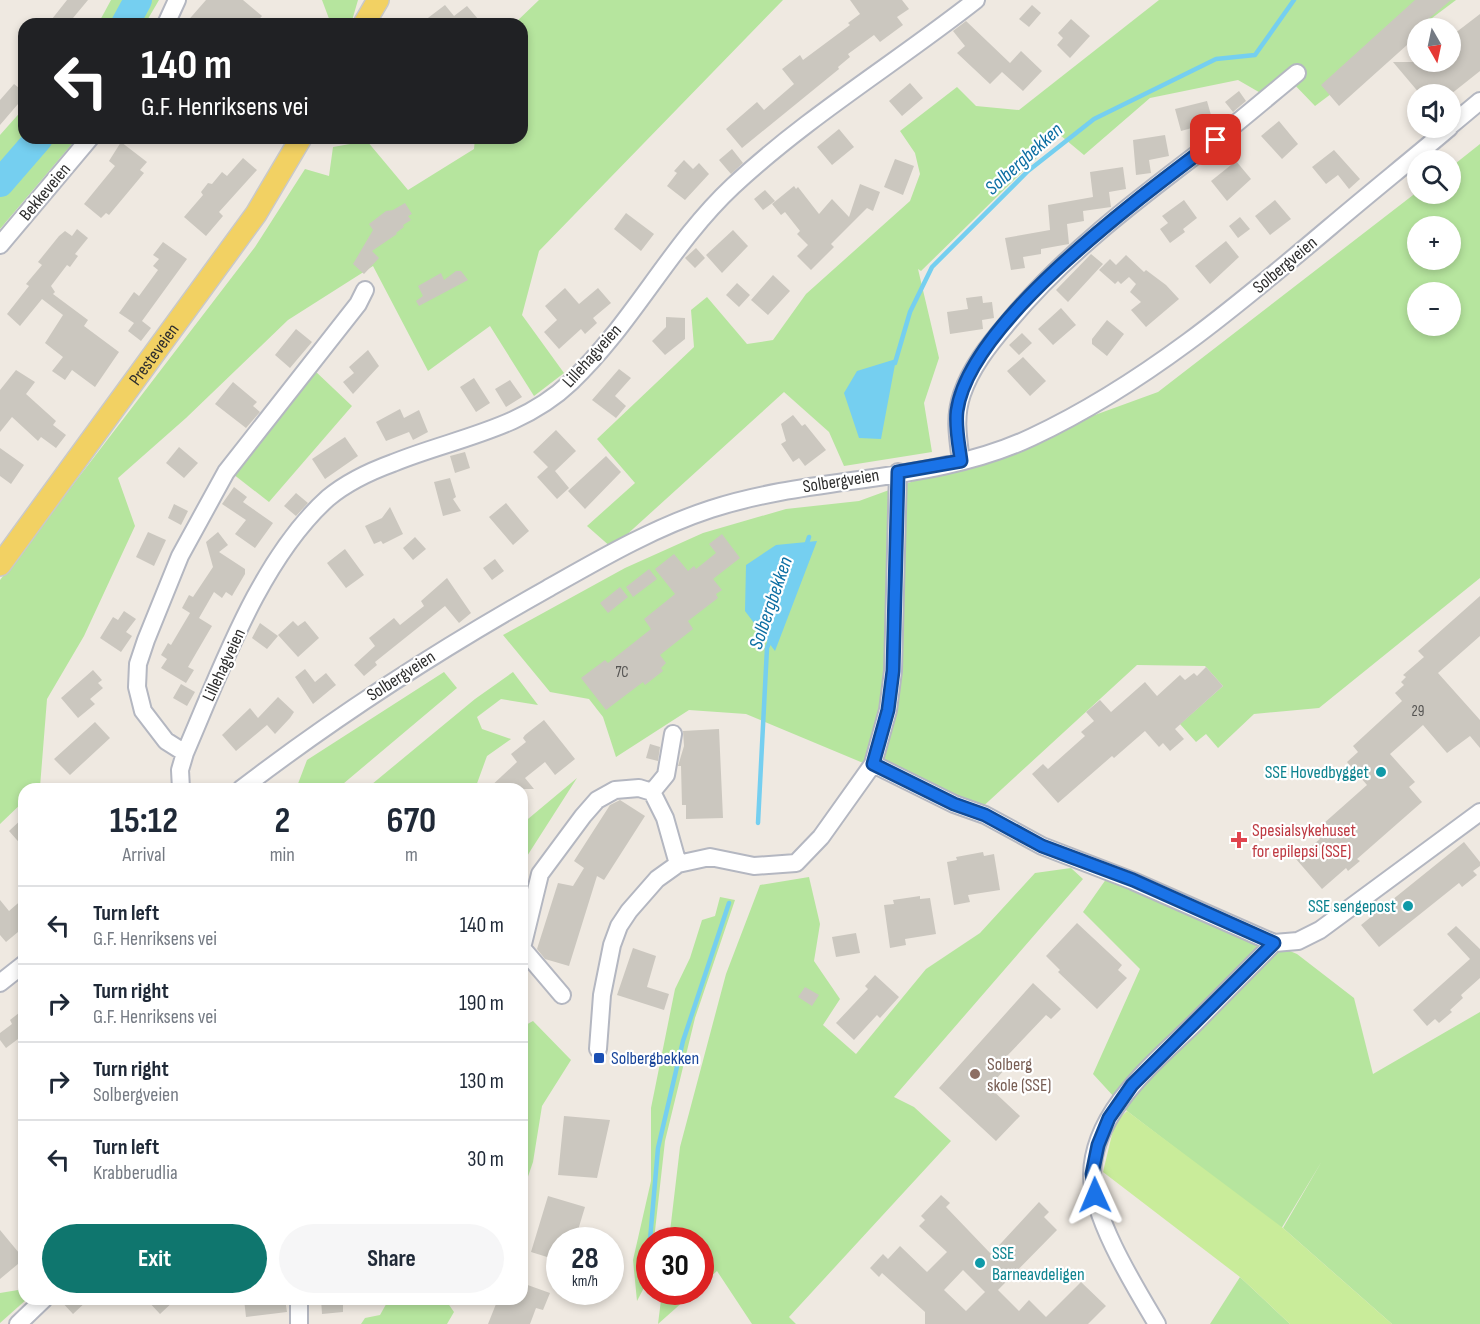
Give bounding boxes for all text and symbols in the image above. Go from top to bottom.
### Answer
north arrow [1407,18,1461,72]
map controls [1407,18,1461,336]
text: 140 m [141,40,232,91]
icon: left [42,42,120,120]
button: sound [1407,84,1461,138]
text: G.F. Henriksens vei [141,91,308,123]
pin [1190,114,1241,165]
water label: Solbergbekken [980,118,1068,200]
icon: arrive [1199,123,1232,156]
button: search [1407,150,1461,204]
street label: Bekkeveien [15,159,75,225]
button: + [1407,216,1461,270]
street label: Solbergveien [1249,232,1321,298]
button: − [1407,282,1461,336]
street label: Presteveien [124,319,183,389]
street label: Lillehagveien [558,320,626,392]
street label: Solbergveien [801,465,881,497]
water label: Solbergbekken [744,554,798,652]
street label: Lillehagveien [198,625,250,705]
street label: Solbergveien [363,646,439,706]
house number: 7C [615,663,629,682]
house number: 29 [1412,702,1424,721]
place label: SSE Hovedbygget [1265,762,1369,783]
marker: SSE Hovedbygget [1374,765,1388,779]
text: 15:12 [110,800,178,843]
text: 2 [274,800,290,843]
text: 670 [387,800,436,843]
place label: Spesialsykehuset for epilepsi (SSE) [1252,820,1357,862]
marker: Spesialsykehuset for epilepsi (SSE) [1230,831,1248,849]
text: Arrival [122,843,165,867]
text: min [270,843,295,867]
text: m [405,843,418,867]
place label: SSE sengepost [1308,896,1396,917]
marker: SSE sengepost [1401,899,1415,913]
text: Turn left [93,900,159,927]
icon: left [42,909,75,942]
text: 140 m [460,912,504,939]
text: G.F. Henriksens vei [93,927,217,951]
text: Turn right [93,978,169,1005]
icon: right [42,987,75,1020]
text: 190 m [459,990,504,1017]
text: G.F. Henriksens vei [93,1005,217,1029]
place label: Solbergbekken [611,1048,699,1069]
marker: Solbergbekken [592,1051,606,1065]
place label: Solberg skole (SSE) [987,1054,1051,1096]
text: Turn right [93,1056,169,1083]
icon: right [42,1065,75,1098]
marker: Solberg skole (SSE) [968,1067,982,1081]
text: 130 m [460,1068,504,1095]
text: Solbergveien [93,1083,179,1107]
text: Turn left [93,1134,159,1161]
icon: left [42,1143,75,1176]
text: 30 m [467,1146,504,1173]
text: Krabberudlia [93,1161,178,1185]
position arrow [1063,1163,1127,1227]
button: Exit [42,1224,267,1293]
button: Share [279,1224,504,1293]
speed limit sign: 30 [636,1227,714,1305]
text: 28 [571,1241,599,1277]
place label: SSE Barneavdeligen [992,1243,1085,1285]
marker: SSE Barneavdeligen [973,1256,987,1270]
text: km/h [572,1272,598,1291]

